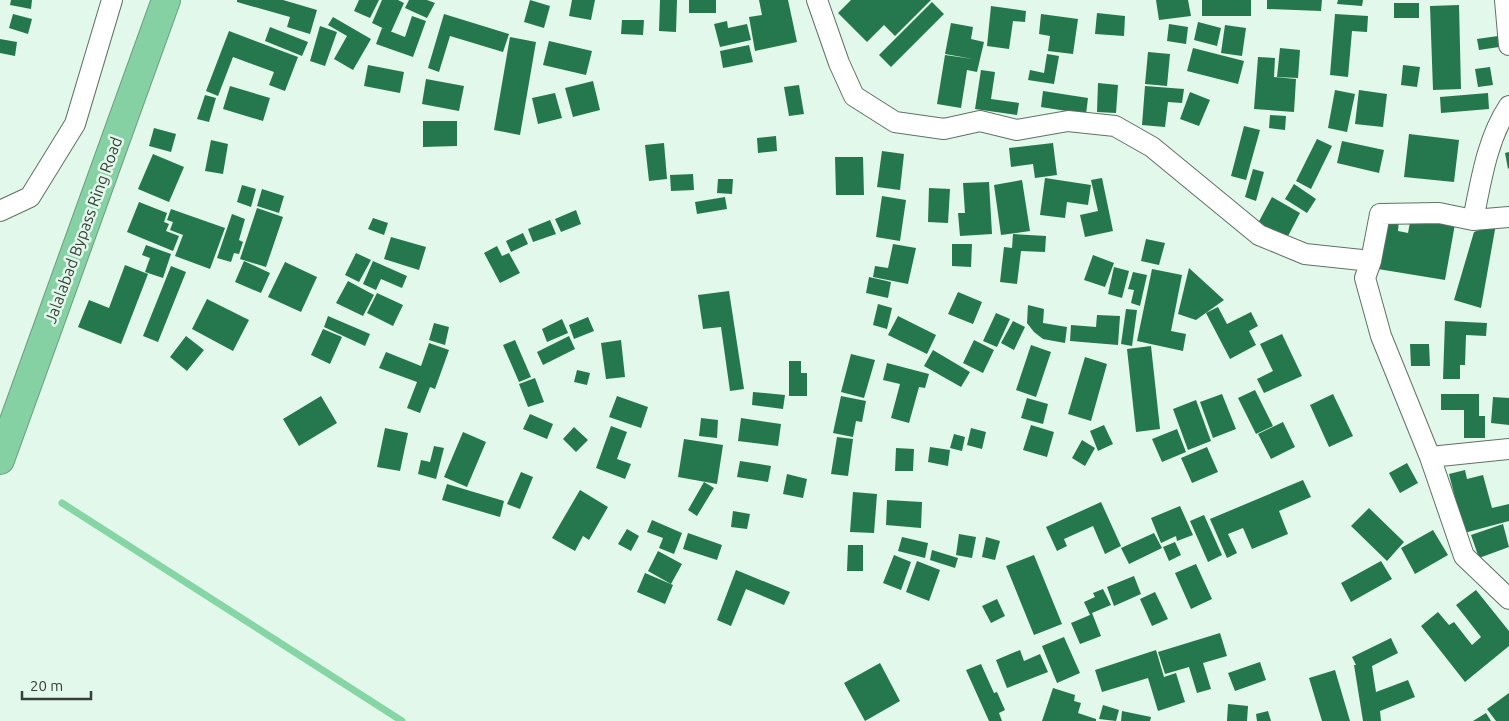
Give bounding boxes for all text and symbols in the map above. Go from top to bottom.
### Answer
street label: Jalalabad Bypass Ring Road [41,134,125,326]
scale bar [22,668,91,700]
text: 20 m [30,677,63,694]

